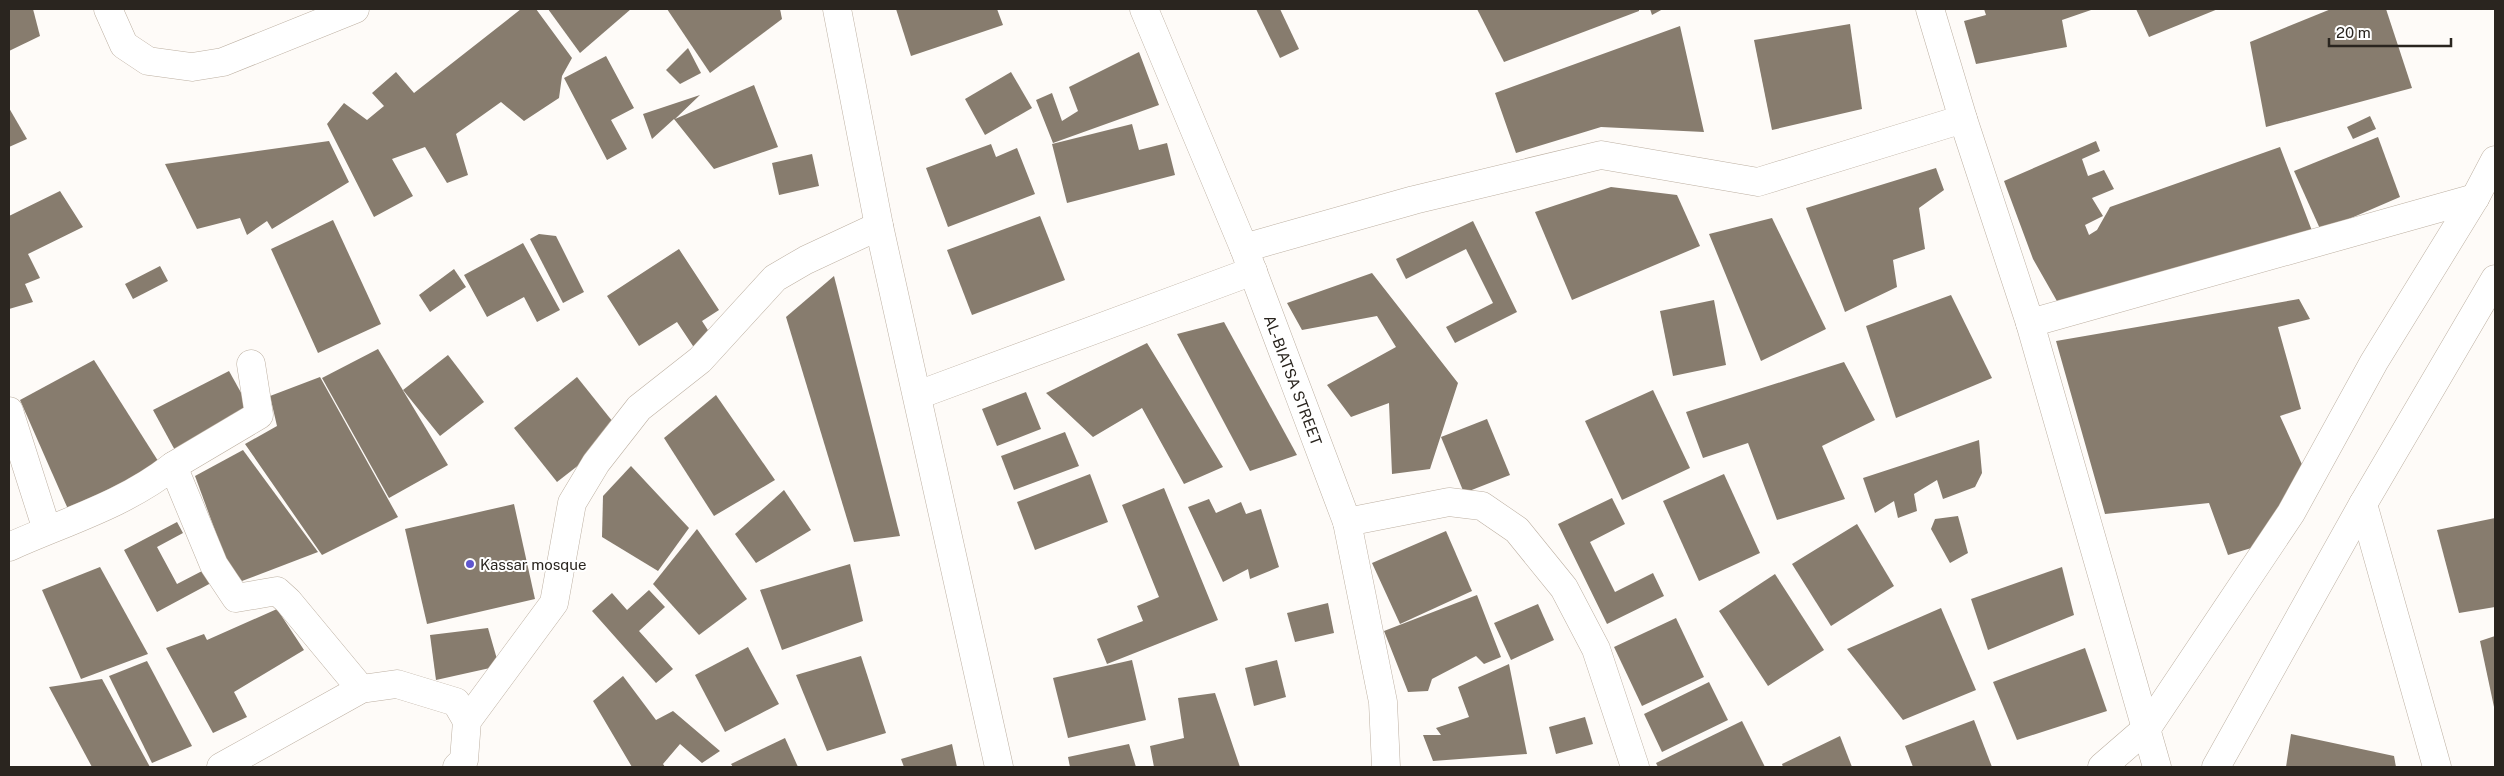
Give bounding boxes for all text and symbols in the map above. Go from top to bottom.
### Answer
scale bar [2329,15,2452,47]
text: 20 m [2336,24,2371,41]
street label: AL-BIATSA STREET [1261,312,1326,447]
place label: Kassar mosque [480,556,586,573]
marker: Kassar mosque [464,558,476,570]

